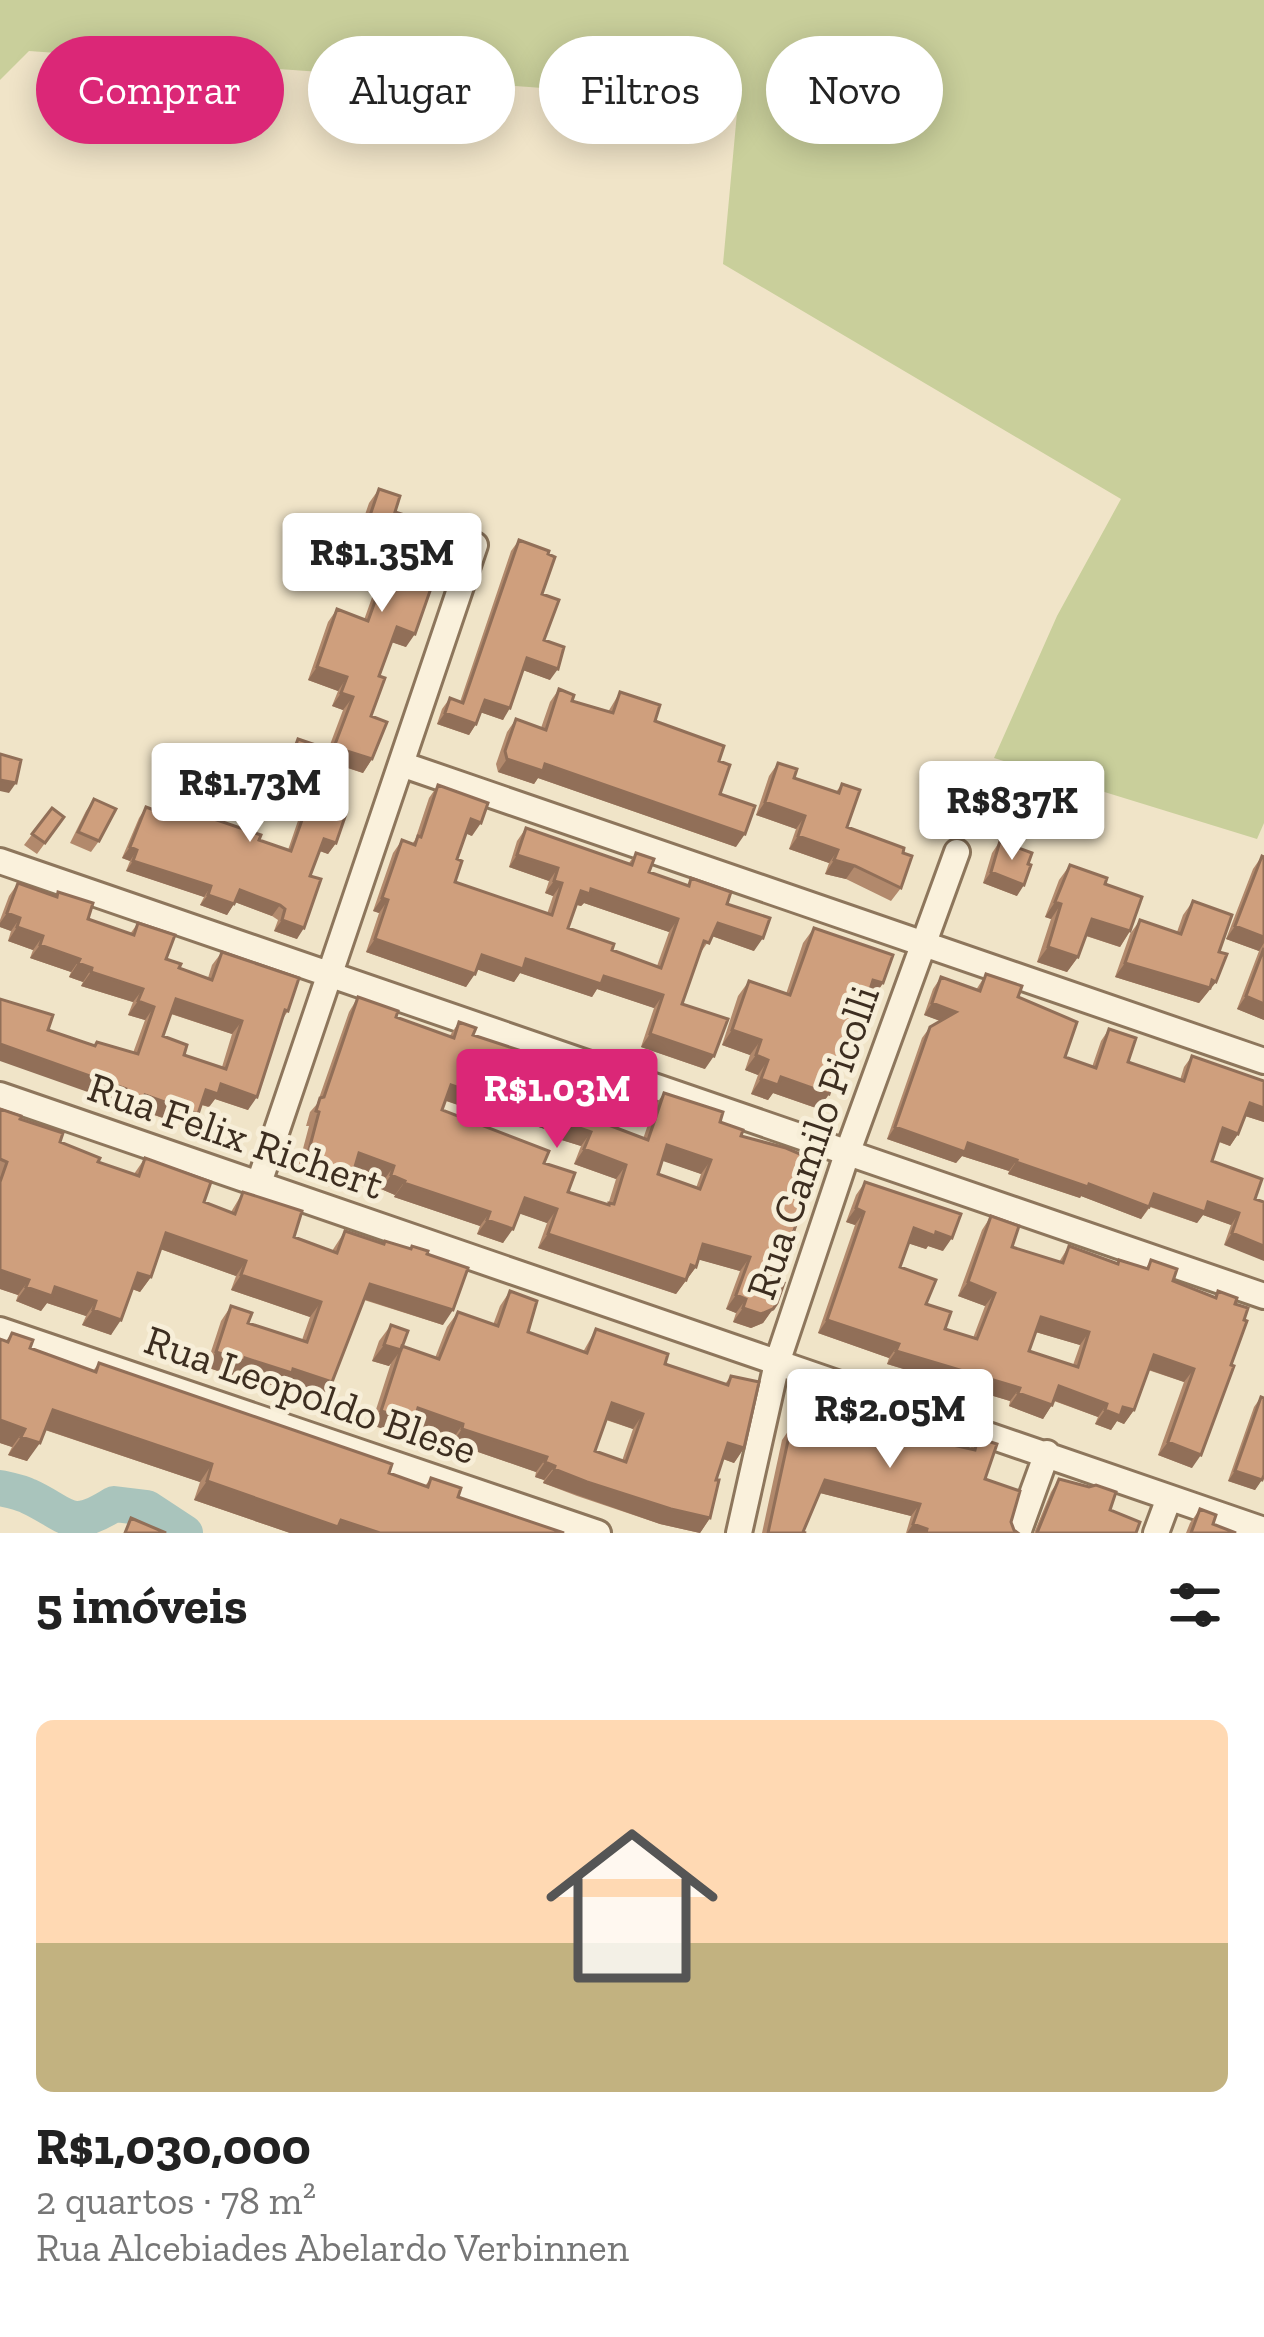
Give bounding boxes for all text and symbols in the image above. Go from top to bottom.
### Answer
chip: Comprar [36,36,284,144]
chip: Alugar [308,36,515,144]
chip: Filtros [539,36,742,144]
chip: Novo [766,36,943,144]
pin: R$1.35M [271,513,493,615]
text: R$1.35M [310,528,454,575]
pin: R$1.73M [139,743,361,845]
text: R$1.73M [179,758,321,805]
pin: R$837K [914,761,1110,863]
text: R$837K [946,776,1078,823]
street label: Rua Camilo Picolli [735,979,890,1305]
pin: R$1.03M [446,1049,668,1151]
street label: Rua Felix Richert [81,1061,391,1210]
text: R$1.03M [483,1064,631,1111]
street label: Rua Leopoldo Blese [138,1314,483,1475]
pin: R$2.05M [779,1369,1001,1471]
text: R$2.05M [814,1384,966,1431]
icon: filters [1162,1572,1228,1638]
text: 5 imóveis [36,1575,247,1636]
icon: home [524,1798,740,2014]
text: R$1,030,000 [36,2116,311,2177]
text: 2 quartos · 78 m² [36,2177,316,2224]
text: Rua Alcebiades Abelardo Verbinnen [36,2224,629,2271]

